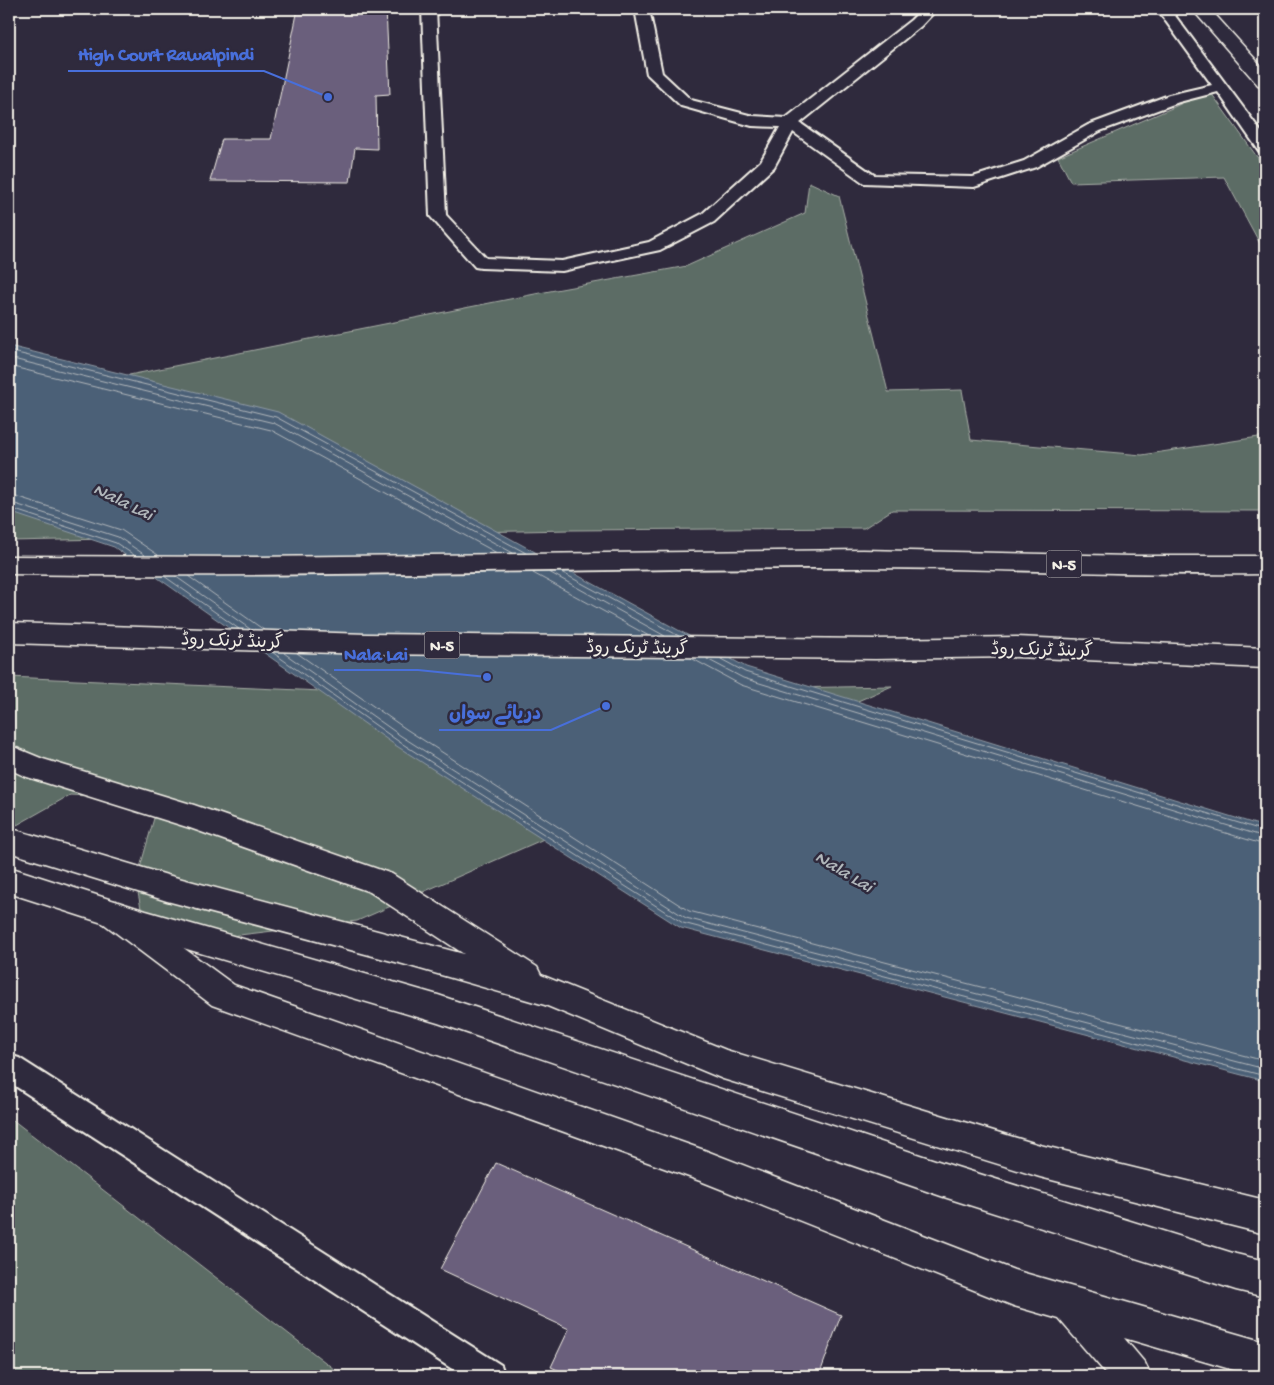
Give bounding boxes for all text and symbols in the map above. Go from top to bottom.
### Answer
callout: High Court Rawalpindi [68,37,264,71]
text: High Court Rawalpindi [78,45,254,68]
water label: Nala Lai [89,479,158,528]
road number: N-5 [1046,550,1082,578]
street label: گرینڈ ٹرنک روڈ [180,628,284,655]
road number: N-5 [424,632,460,658]
callout: Nala Lai [334,636,418,670]
street label: گرینڈ ٹرنک روڈ [586,636,689,661]
street label: گرینڈ ٹرنک روڈ [991,638,1094,663]
text: Nala Lai [344,645,408,668]
callout: دریائے سواں [439,696,551,730]
text: دریائے سواں [449,704,541,727]
water label: Nala Lai [810,847,878,900]

